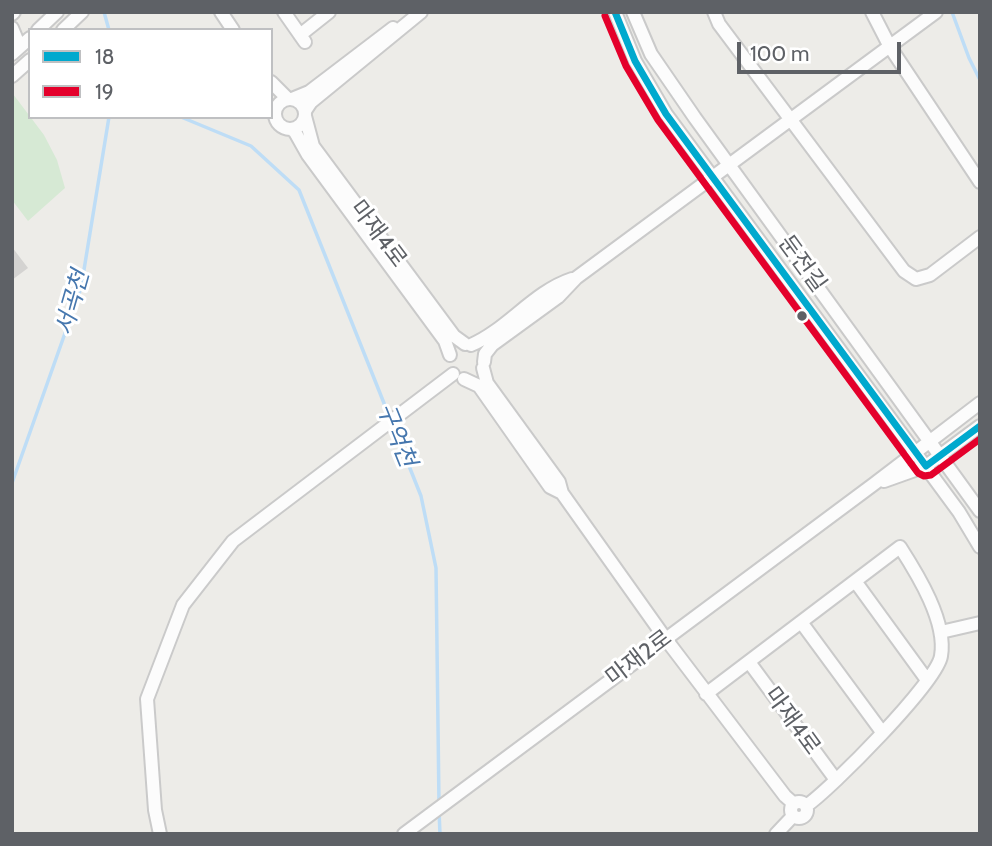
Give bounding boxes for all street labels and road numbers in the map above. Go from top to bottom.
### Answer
street label: 마재4로 [344,195,412,273]
street label: 둔전길 [772,230,832,298]
street label: 마재2로 [601,624,677,692]
street label: 마재4로 [758,682,826,760]

